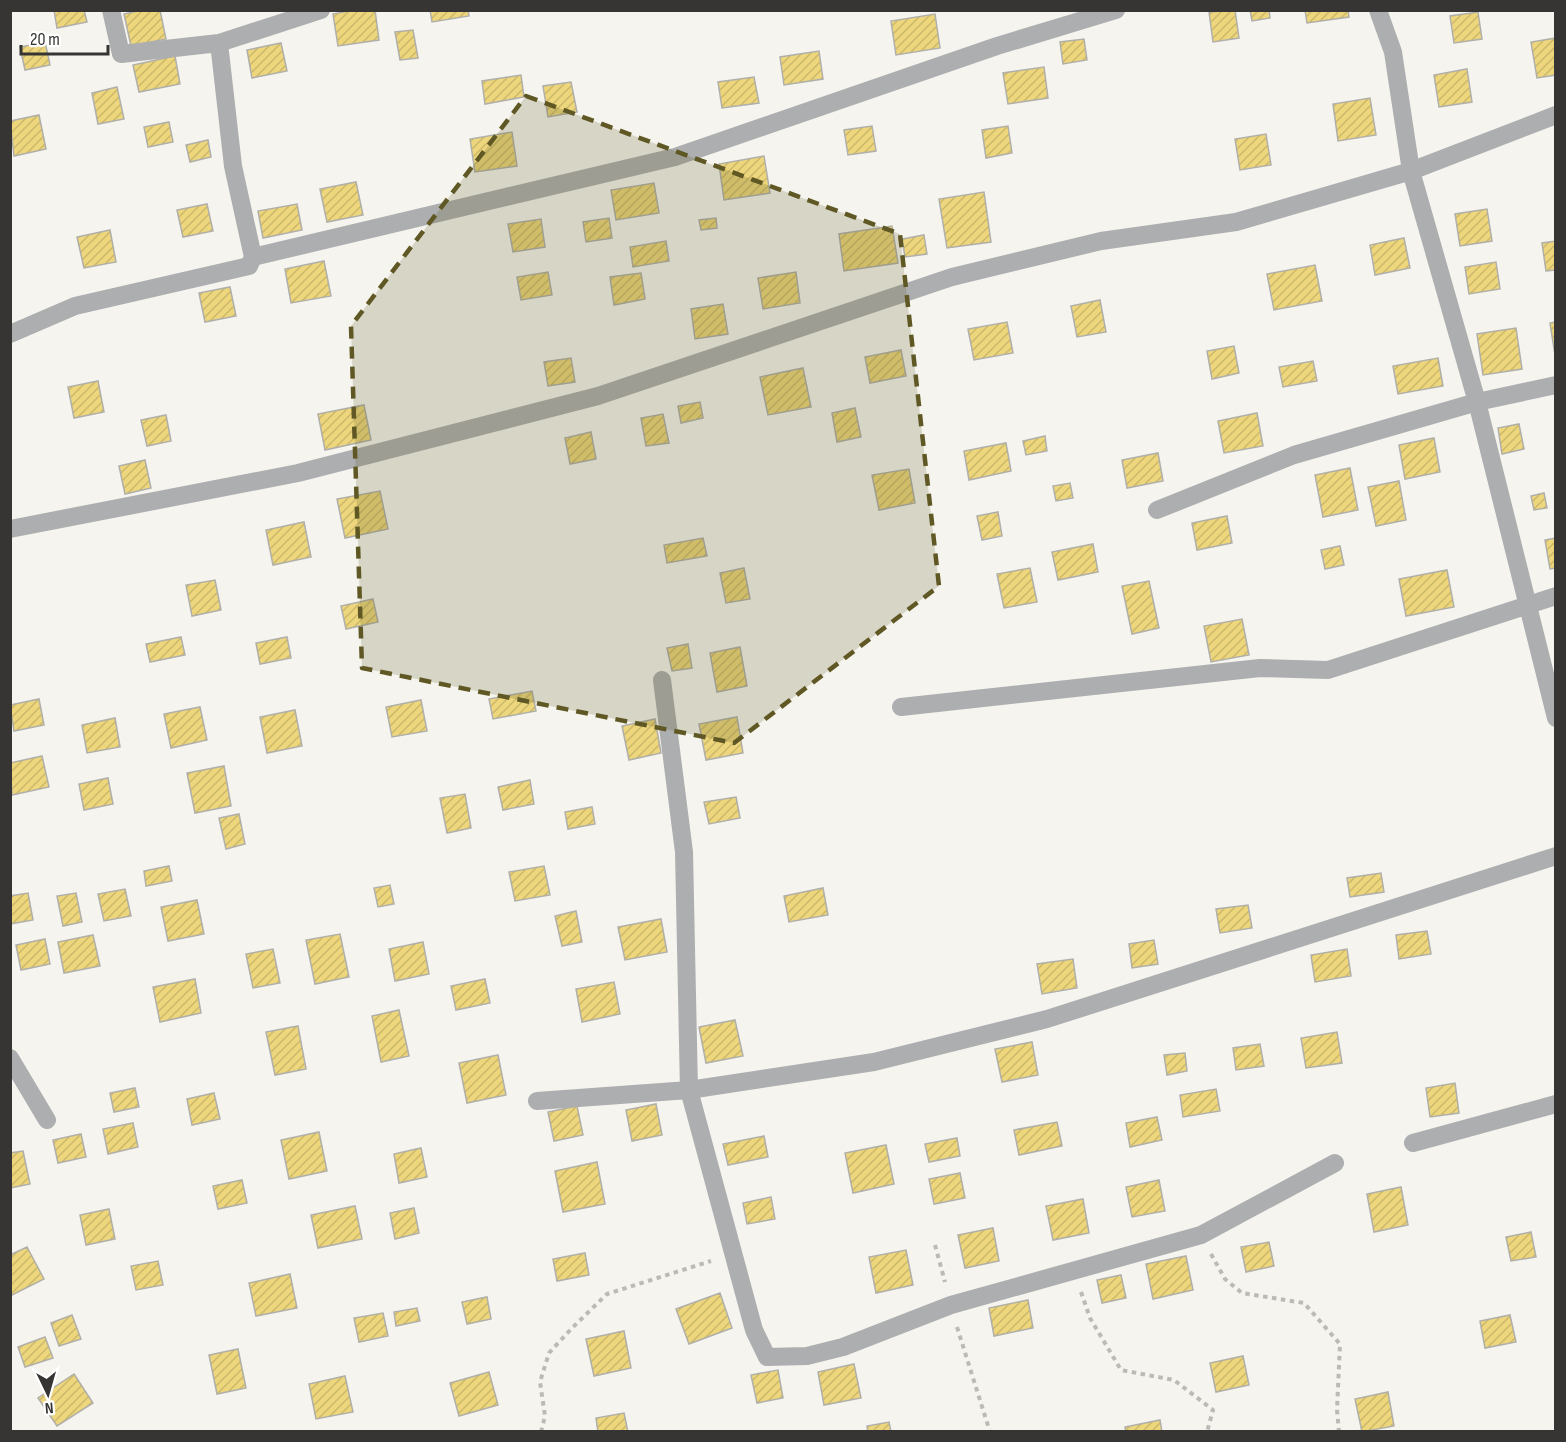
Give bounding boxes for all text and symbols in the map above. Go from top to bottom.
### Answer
scale bar [21,18,108,56]
text: 20 m [30,29,60,50]
north arrow [18,1364,78,1424]
text: N [44,1398,54,1417]

